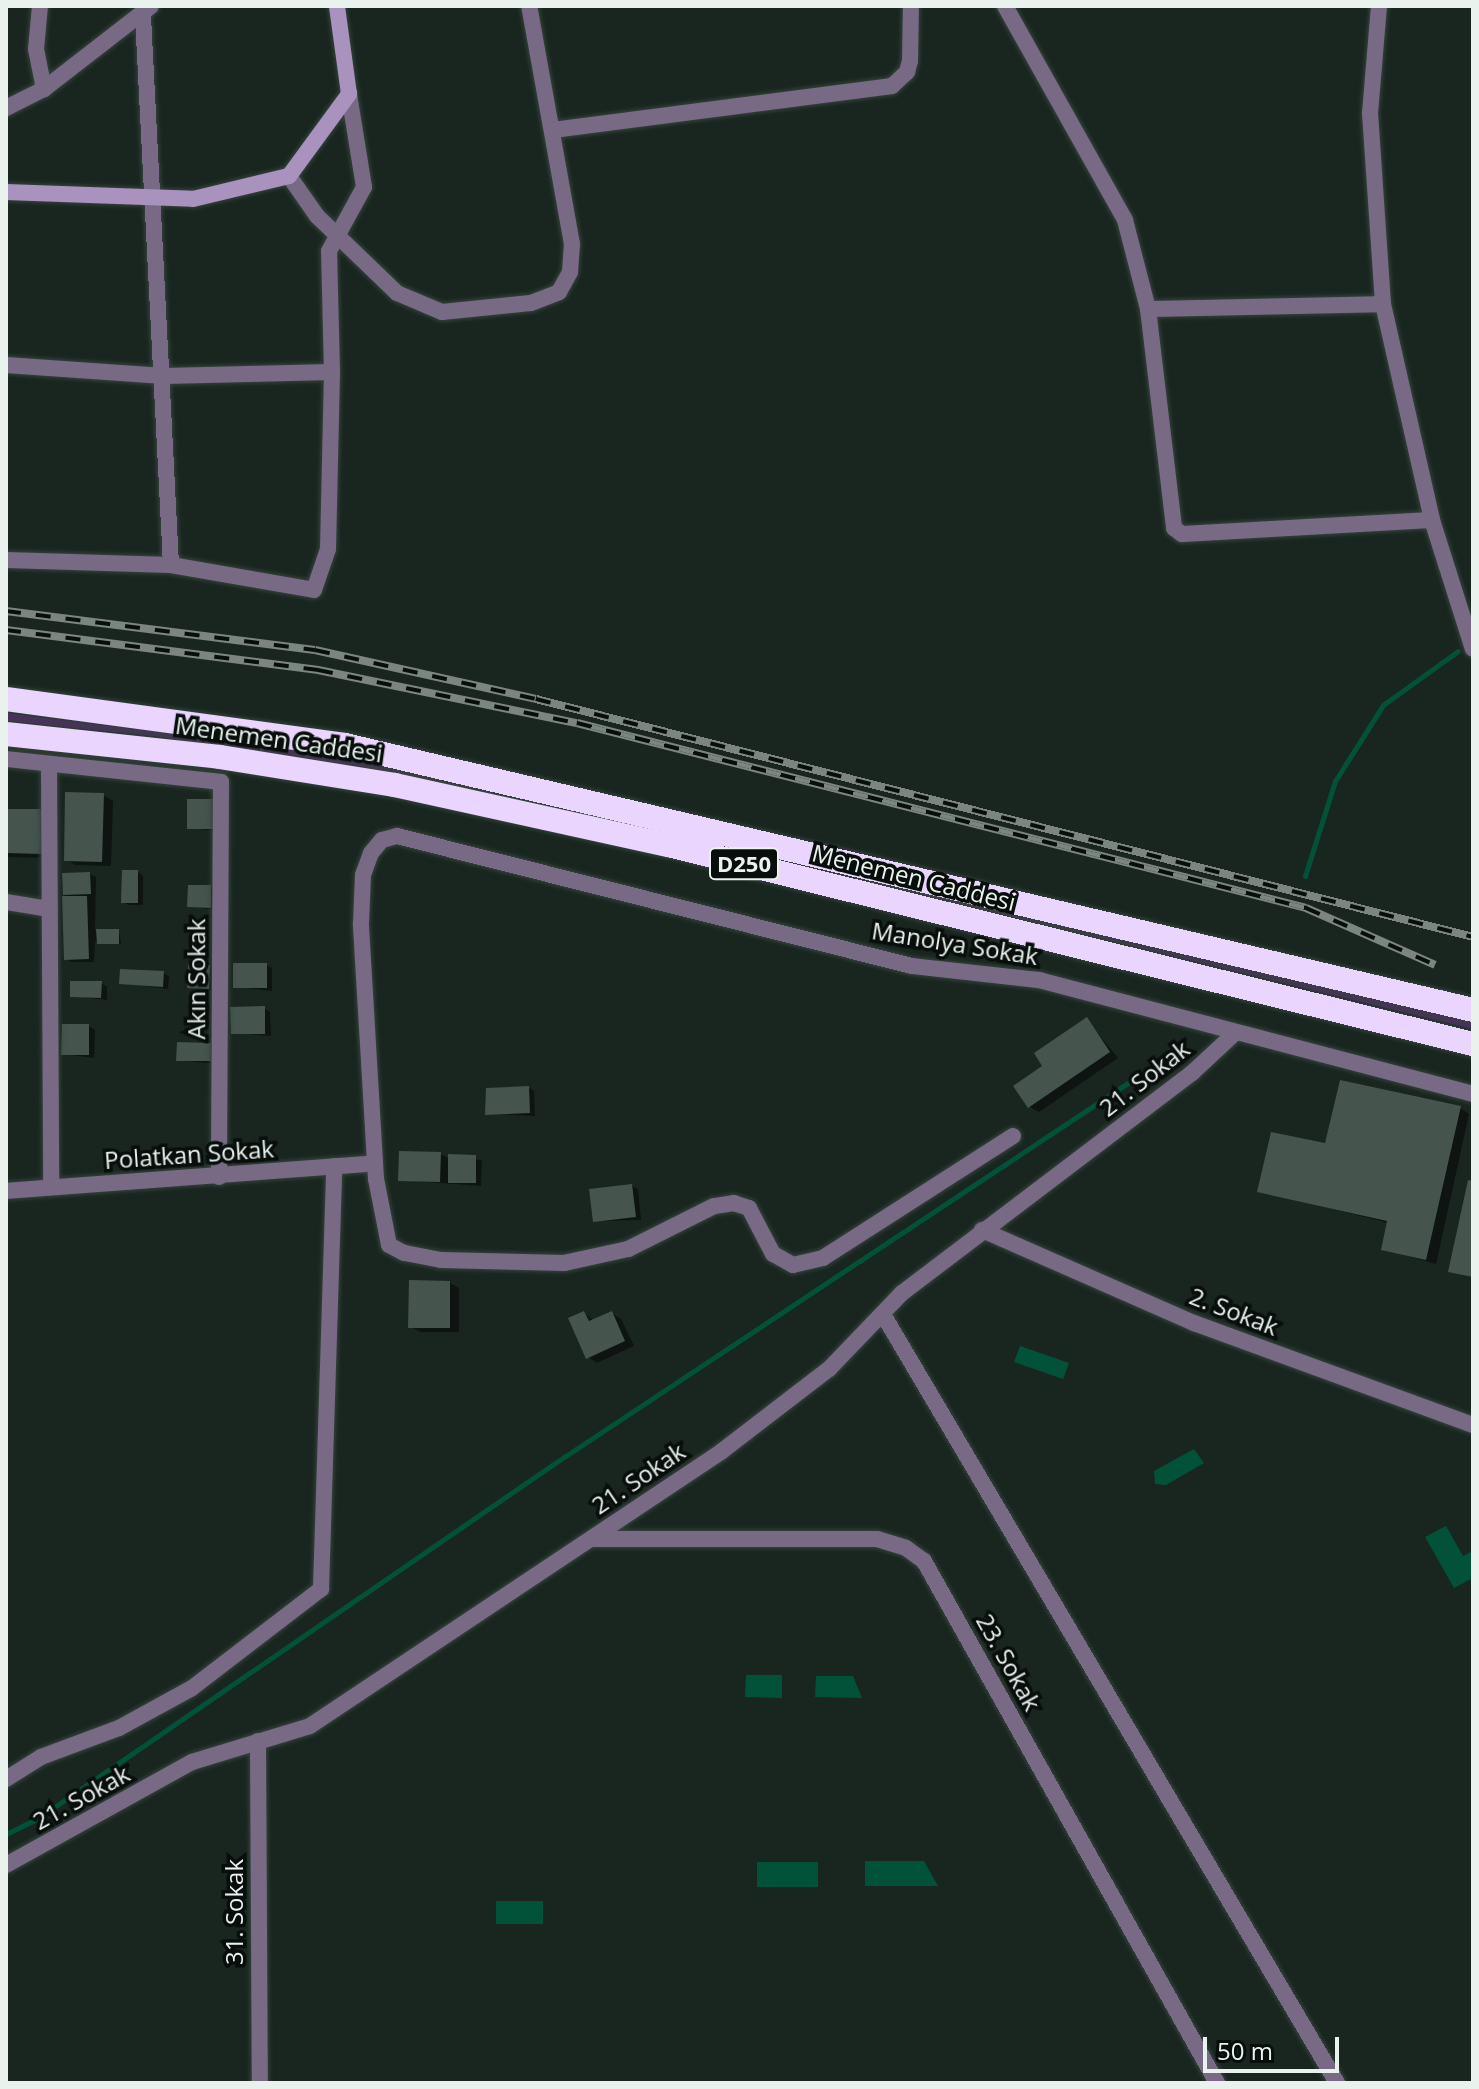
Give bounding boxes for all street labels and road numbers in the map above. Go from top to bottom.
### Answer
street label: Menemen Caddesi [174,710,384,768]
street label: Menemen Caddesi [809,838,1019,916]
road number: D250 [708,846,780,882]
street label: Manolya Sokak [870,916,1040,970]
street label: Akın Sokak [182,919,210,1039]
street label: 21. Sokak [1093,1034,1195,1122]
street label: Polatkan Sokak [103,1134,275,1174]
street label: 2. Sokak [1186,1281,1282,1341]
street label: 21. Sokak [586,1436,690,1520]
street label: 23. Sokak [971,1609,1047,1715]
street label: 21. Sokak [28,1759,134,1835]
street label: 31. Sokak [220,1859,248,1965]

